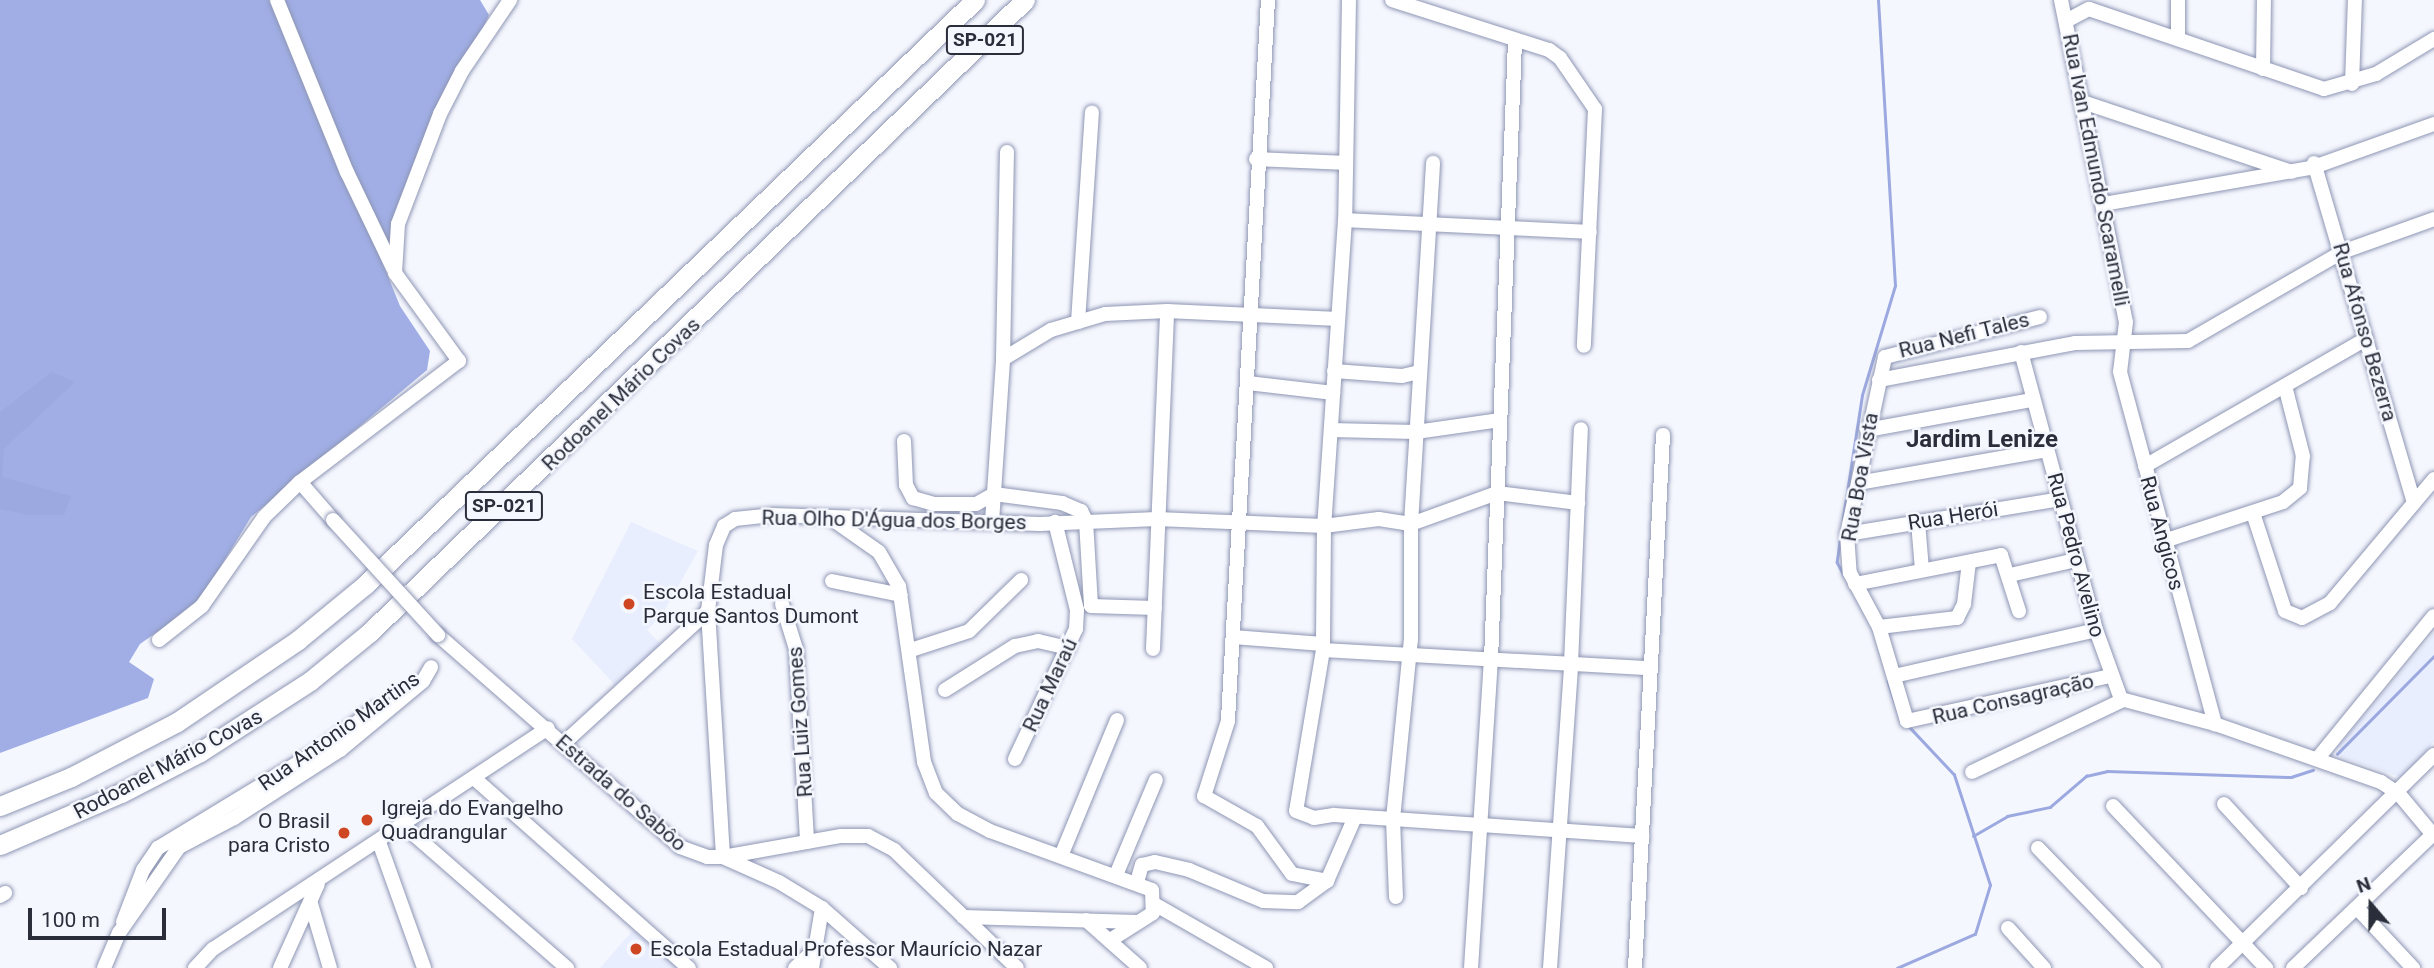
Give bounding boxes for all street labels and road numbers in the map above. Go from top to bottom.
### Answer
road number: SP-021 [945,24,1025,56]
street label: Rua Ivan Edmundo Scaramelli [2057,32,2135,308]
street label: Rua Afonso Bezerra [2327,240,2403,424]
street label: Rua Nefi Tales [1896,307,2032,363]
street label: Rodoanel Mário Covas [537,312,705,476]
street label: Rua Boa Vista [1836,411,1884,543]
street label: Rua Pedro Avelino [2042,470,2110,640]
street label: Rua Angicos [2135,473,2189,593]
road number: SP-021 [464,491,544,522]
street label: Rua Herói [1906,496,2000,536]
street label: Rua Olho D'Água dos Borges [761,505,1027,535]
street label: Rua Maraú [1017,634,1083,736]
street label: Rua Luiz Gomes [782,646,818,798]
street label: Rua Antonio Martins [254,666,424,796]
street label: Rua Consagração [1930,668,2096,730]
street label: Rodoanel Mário Covas [69,704,267,824]
street label: Estrada do Sabôo [551,729,691,857]

